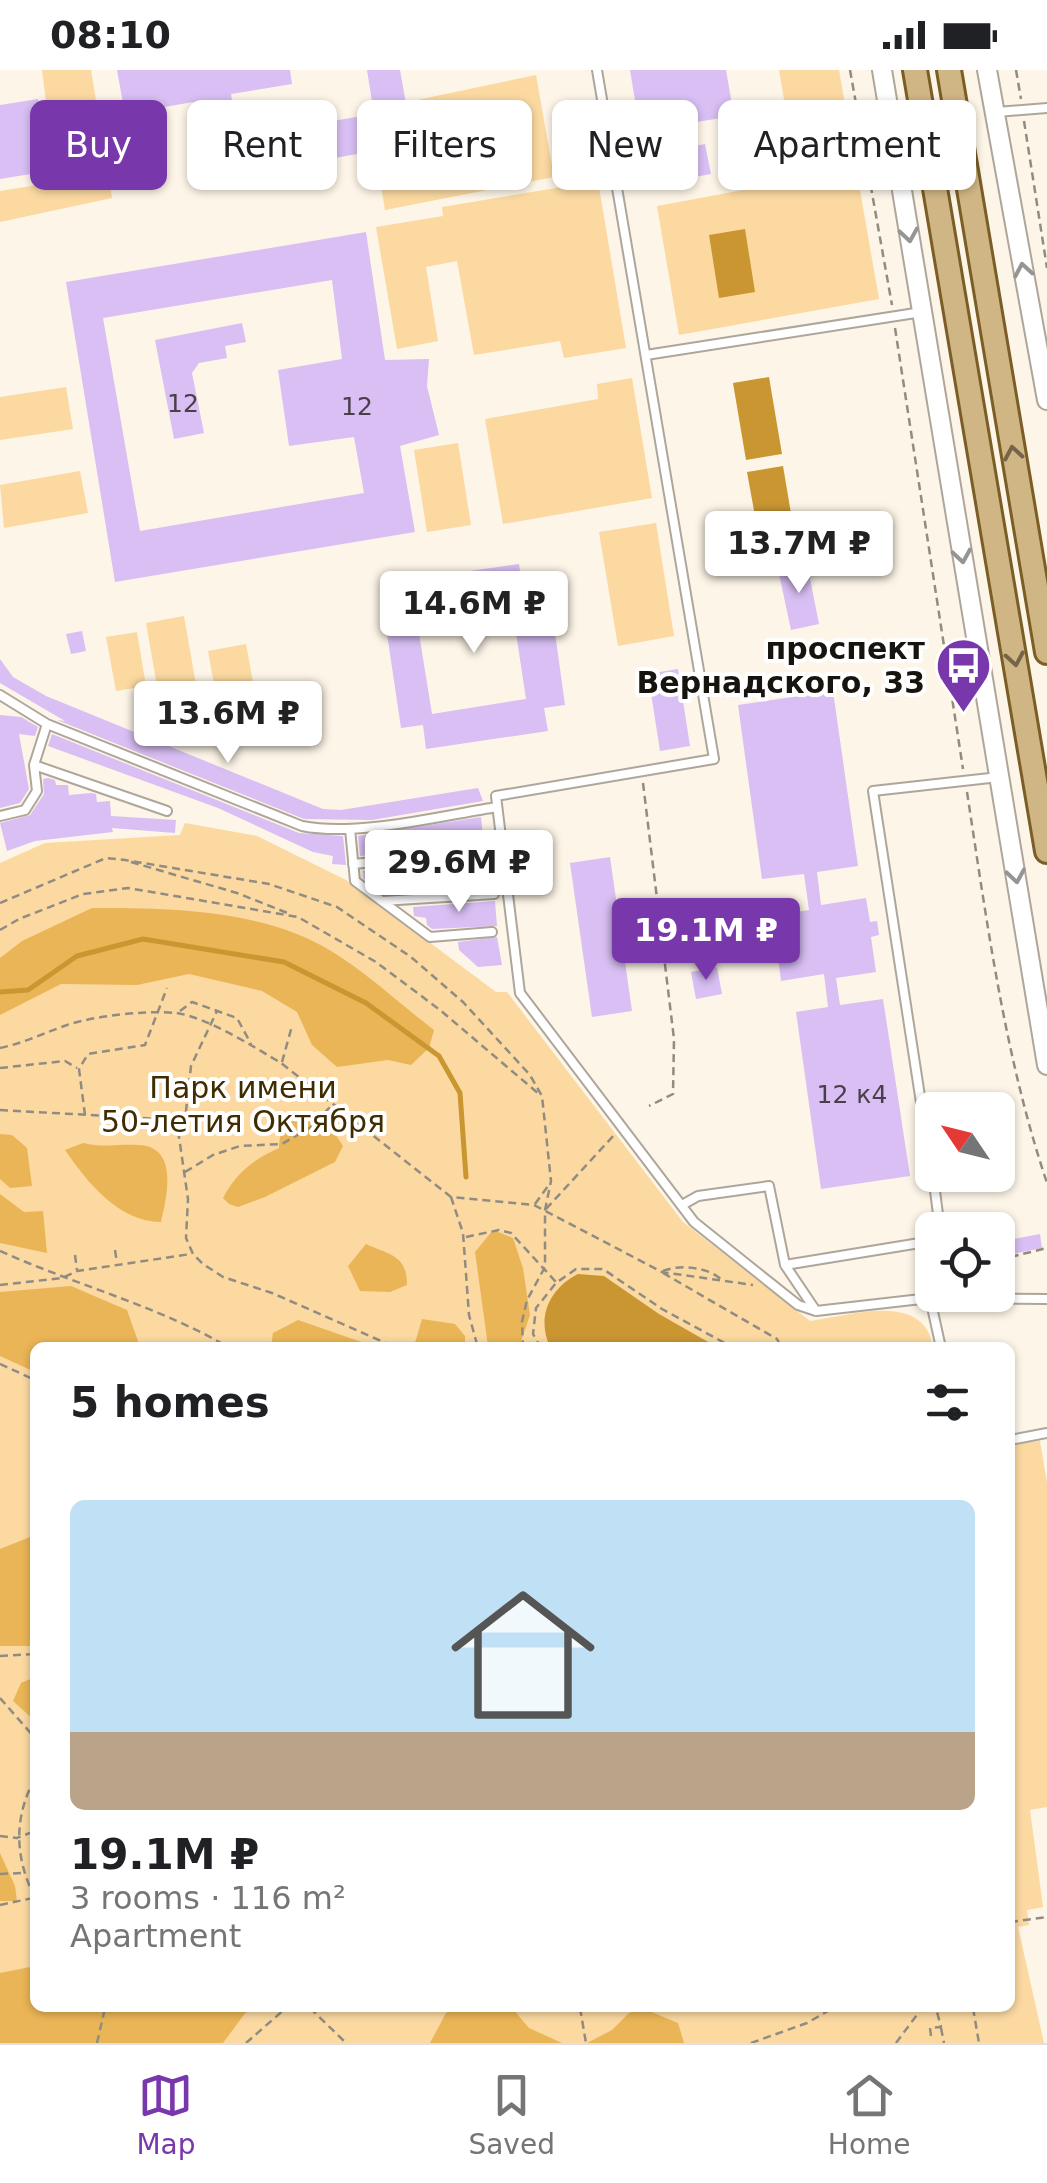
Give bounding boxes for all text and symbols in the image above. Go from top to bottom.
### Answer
text: 08:10 [50,13,171,57]
chip: Buy [30,100,167,190]
chip: Rent [187,100,337,190]
chip: Filters [357,100,532,190]
chip: New [552,100,698,190]
chip: Apartment [718,100,976,190]
one-way arrow [898,227,919,243]
one-way arrow [1013,262,1034,278]
house number: 12 [167,389,199,418]
house number: 12 [341,392,373,421]
one-way arrow [1003,444,1024,461]
pin: 13.7M ₽ [707,511,891,596]
text: 13.7M ₽ [727,524,871,562]
one-way arrow [951,548,972,564]
pin: 14.6M ₽ [382,571,566,656]
text: 14.6M ₽ [402,584,546,622]
place label: проспект Вернадского, 33 [636,631,926,700]
bus stop icon: проспект Вернадского, 33 [934,636,994,715]
one-way arrow [1003,650,1024,667]
pin: 13.6M ₽ [136,681,320,766]
text: 13.6M ₽ [156,694,300,732]
pin: 29.6M ₽ [367,830,551,915]
text: 29.6M ₽ [387,843,531,881]
one-way arrow [1005,868,1026,885]
pin: 19.1M ₽ [614,898,798,983]
text: 19.1M ₽ [634,911,778,949]
park label: Парк имени 50-летия Октября [101,1070,385,1139]
house number: 12 к4 [817,1080,887,1109]
north arrow [915,1092,1015,1192]
map controls [915,1092,1015,1312]
button: locate [915,1212,1015,1312]
icon: filters [920,1375,975,1430]
text: 5 homes [70,1378,270,1427]
icon: home [433,1565,613,1745]
text: 19.1M ₽ [70,1830,259,1879]
text: 3 rooms · 116 m² [70,1879,346,1917]
text: Apartment [70,1917,241,1955]
tab: Map [136,2068,196,2161]
tab: Saved [468,2068,555,2161]
tab: Home [828,2068,911,2161]

